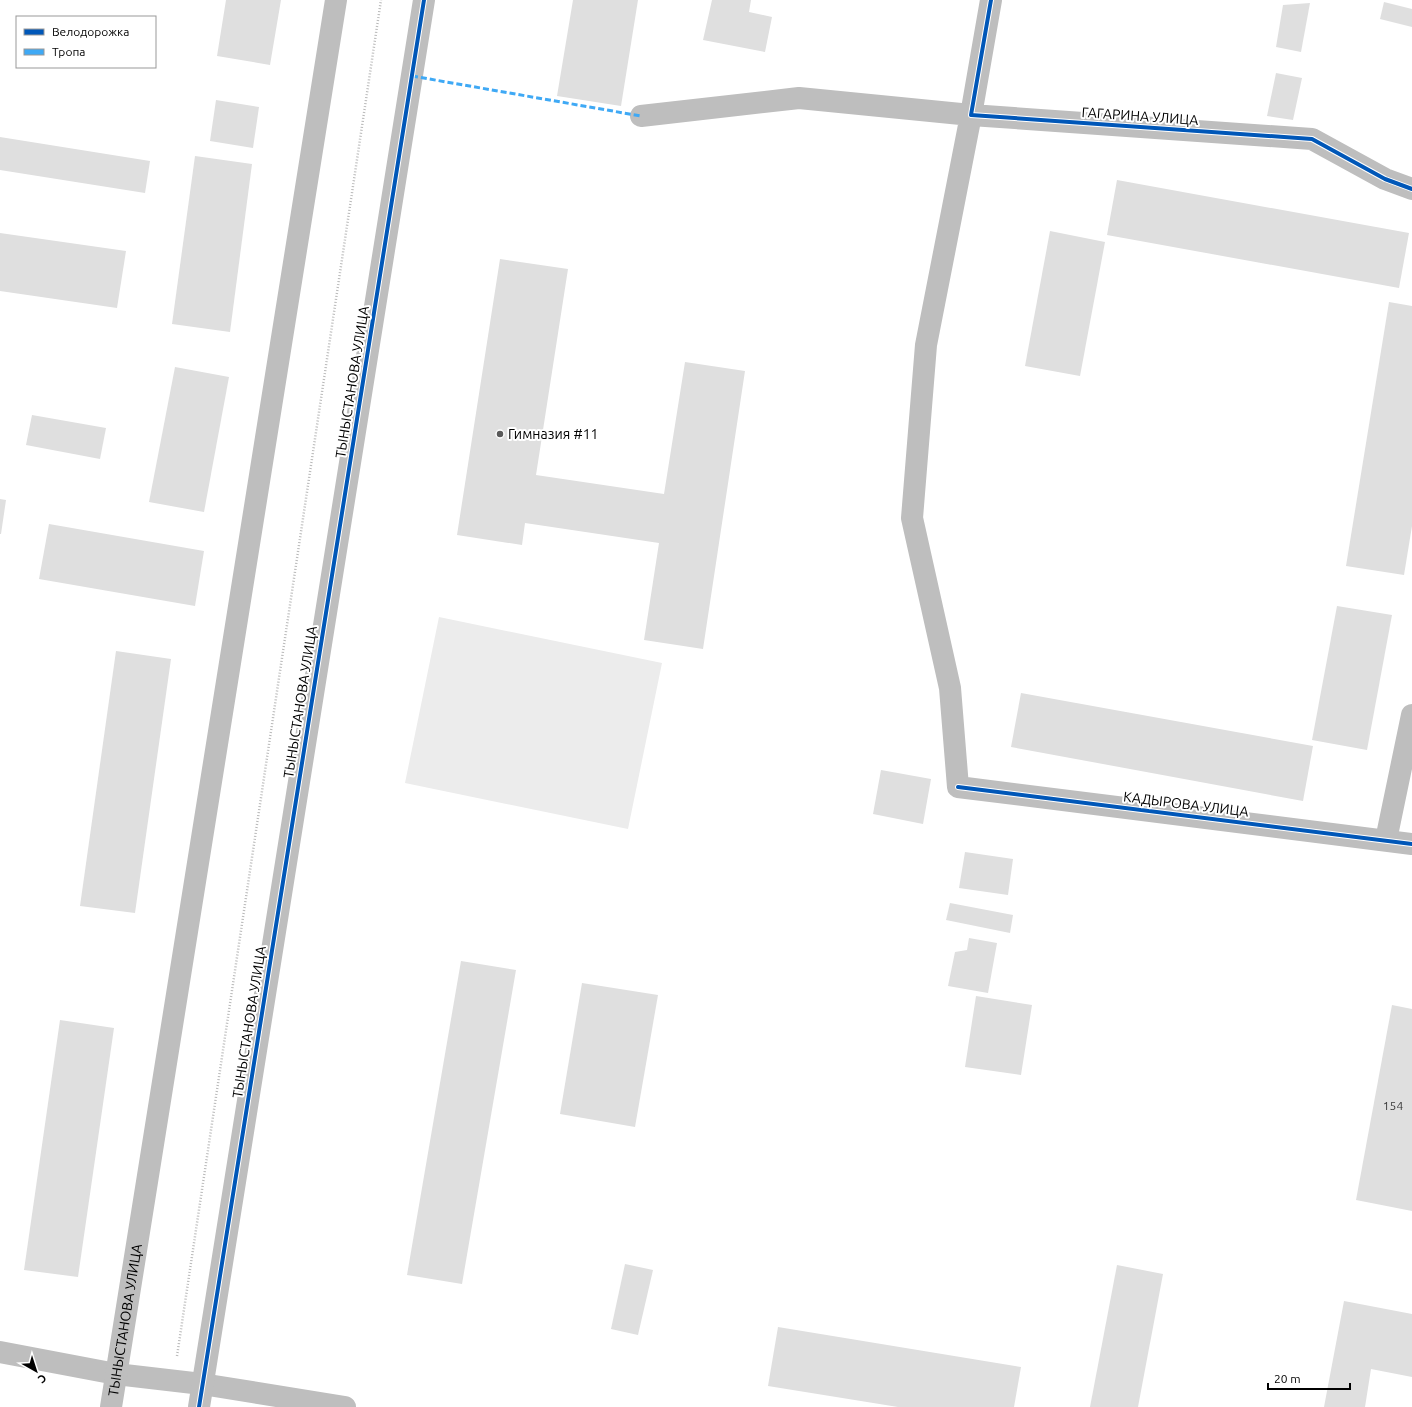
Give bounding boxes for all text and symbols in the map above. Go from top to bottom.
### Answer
legend [16,16,156,68]
text: Велодорожка [52,25,129,38]
text: Тропа [52,45,85,58]
street label: ГАГАРИНА УЛИЦА [1081,104,1199,128]
street label: ТЫНЫСТАНОВА УЛИЦА [332,305,372,459]
place label: Гимназия #11 [508,426,598,442]
marker: Гимназия #11 [495,429,505,439]
street label: ТЫНЫСТАНОВА УЛИЦА [280,625,320,779]
street label: КАДЫРОВА УЛИЦА [1122,788,1250,820]
street label: ТЫНЫСТАНОВА УЛИЦА [229,945,269,1099]
house number: 154 [1383,1099,1403,1112]
street label: ТЫНЫСТАНОВА УЛИЦА [105,1243,145,1397]
north arrow [16,1351,56,1391]
scale bar [1268,1365,1350,1391]
text: С [36,1372,49,1386]
text: 20 m [1274,1372,1301,1385]

